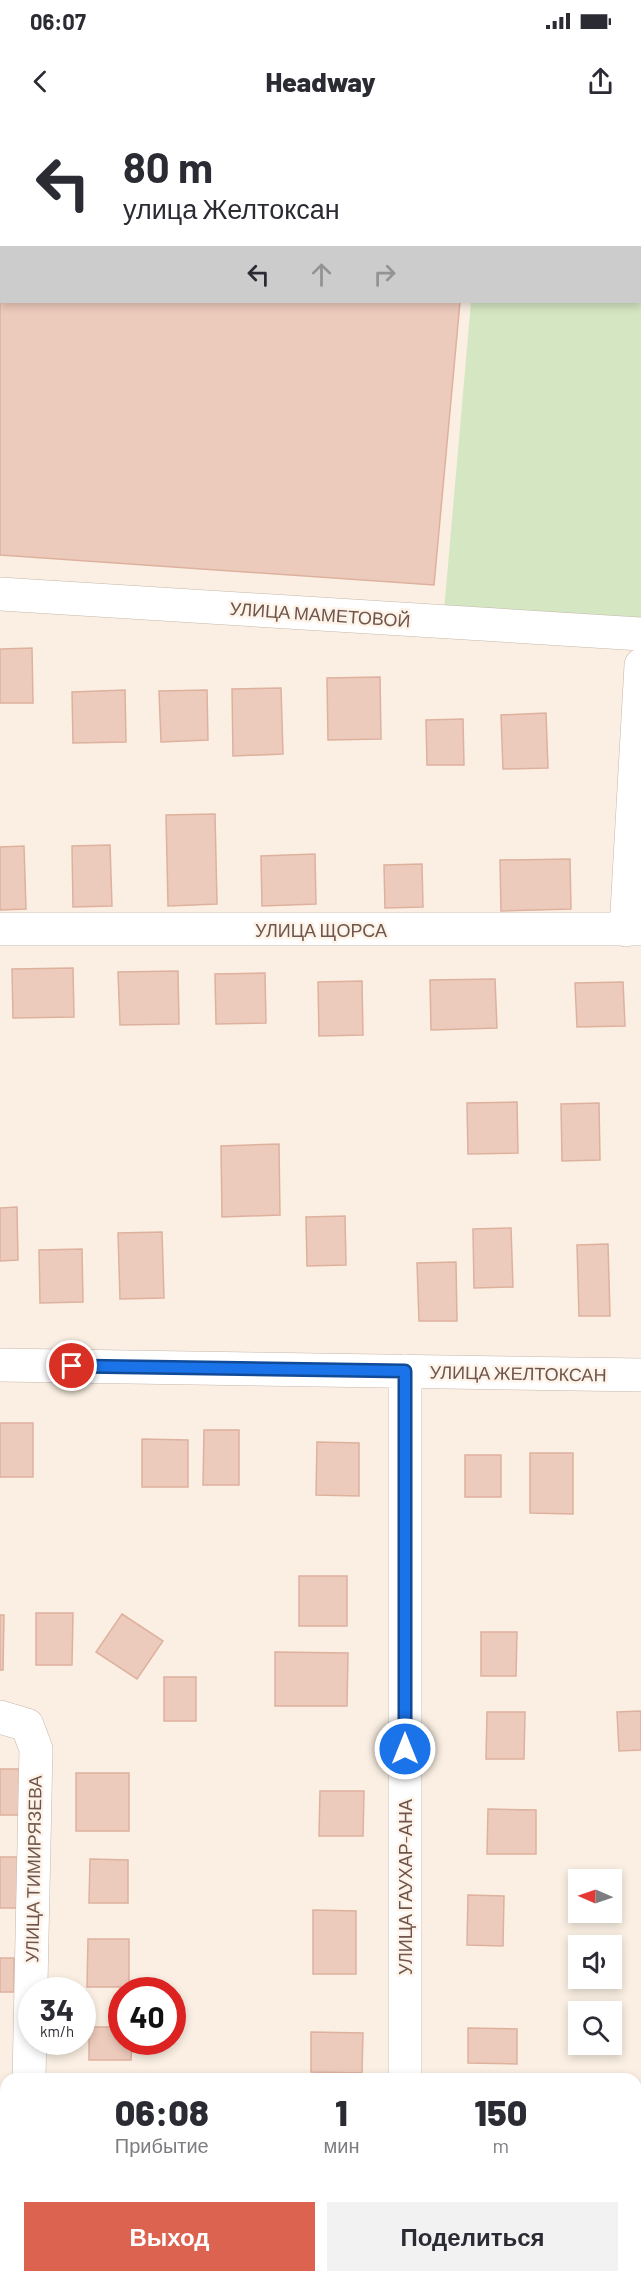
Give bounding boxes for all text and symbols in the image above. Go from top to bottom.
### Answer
text: 06:07 [30,8,86,34]
icon: back [24,65,57,98]
text: Headway [265,65,376,97]
icon: share [584,65,617,98]
text: 80 m [123,141,213,191]
icon: left [24,144,102,222]
text: улица Желтоксан [123,192,340,224]
icon: left [242,258,275,291]
icon: ahead [305,258,338,291]
icon: right [368,258,401,291]
street label: УЛИЦА МАМЕТОВОЙ [229,597,411,631]
street label: УЛИЦА ЩОРСА [255,919,387,941]
pin [46,1340,97,1391]
icon: arrive [55,1349,88,1382]
street label: УЛИЦА ЖЕЛТОКСАН [429,1360,607,1386]
position arrow [373,1717,437,1781]
street label: УЛИЦА ТИМИРЯЗЕВА [20,1775,46,1963]
street label: УЛИЦА ГАУХАР-АНА [394,1799,416,1975]
north arrow [568,1869,622,1923]
map controls [568,1869,622,2055]
button: sound [568,1935,622,1989]
speed limit sign: 40 [108,1977,186,2055]
text: 34 [40,1991,74,2027]
button: search [568,2001,622,2055]
text: km/h [40,2022,74,2040]
text: 06:08 [115,2090,209,2133]
text: 1 [335,2090,348,2133]
text: 150 [474,2090,527,2133]
text: Прибытие [115,2133,209,2157]
text: мин [323,2133,359,2157]
text: m [492,2133,509,2157]
button: Выход [24,2202,315,2271]
button: Поделиться [327,2202,618,2271]

